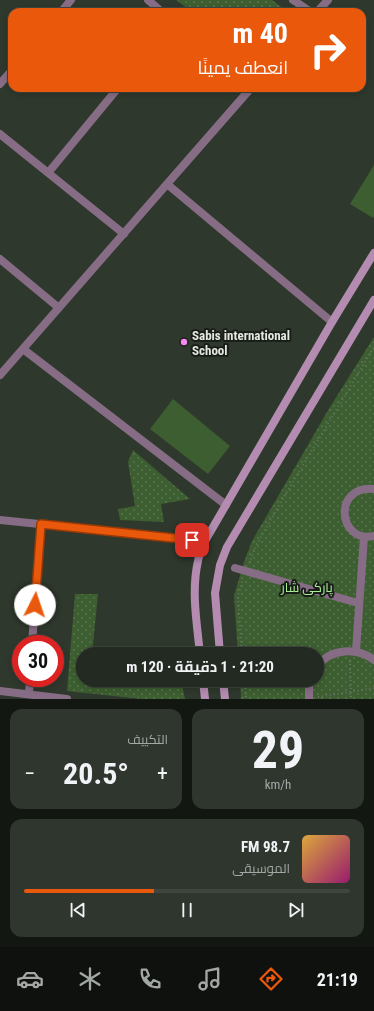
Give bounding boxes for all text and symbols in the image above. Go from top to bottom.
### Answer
text: 40 m [232,17,288,50]
icon: right [302,24,354,76]
text: انعطف يمينًا [197,57,288,78]
place label: Sabis international School [192,328,290,358]
marker: Sabis international School [179,337,189,347]
pin [175,523,209,557]
icon: arrive [181,529,203,551]
park label: پارکی شار [280,580,333,597]
position arrow [14,584,56,626]
speed limit sign: 30 [12,635,64,687]
text: 21:20 · 1 دقيقة · 120 m [126,658,274,676]
text: 29 [252,720,304,781]
text: التكييف [127,732,168,747]
text: 20.5° [63,756,129,791]
text: − [24,761,35,786]
text: + [157,761,168,786]
text: km/h [265,777,291,792]
text: 98.7 FM [241,838,290,856]
text: الموسيقى [232,861,290,876]
icon: previous [67,899,89,921]
icon: pause [176,899,198,921]
icon: next [285,899,307,921]
icon: car [16,965,44,993]
icon: climate [76,965,104,993]
icon: phone [136,965,164,993]
icon: music [196,965,224,993]
icon: directions [257,965,285,993]
text: 21:19 [317,969,358,990]

